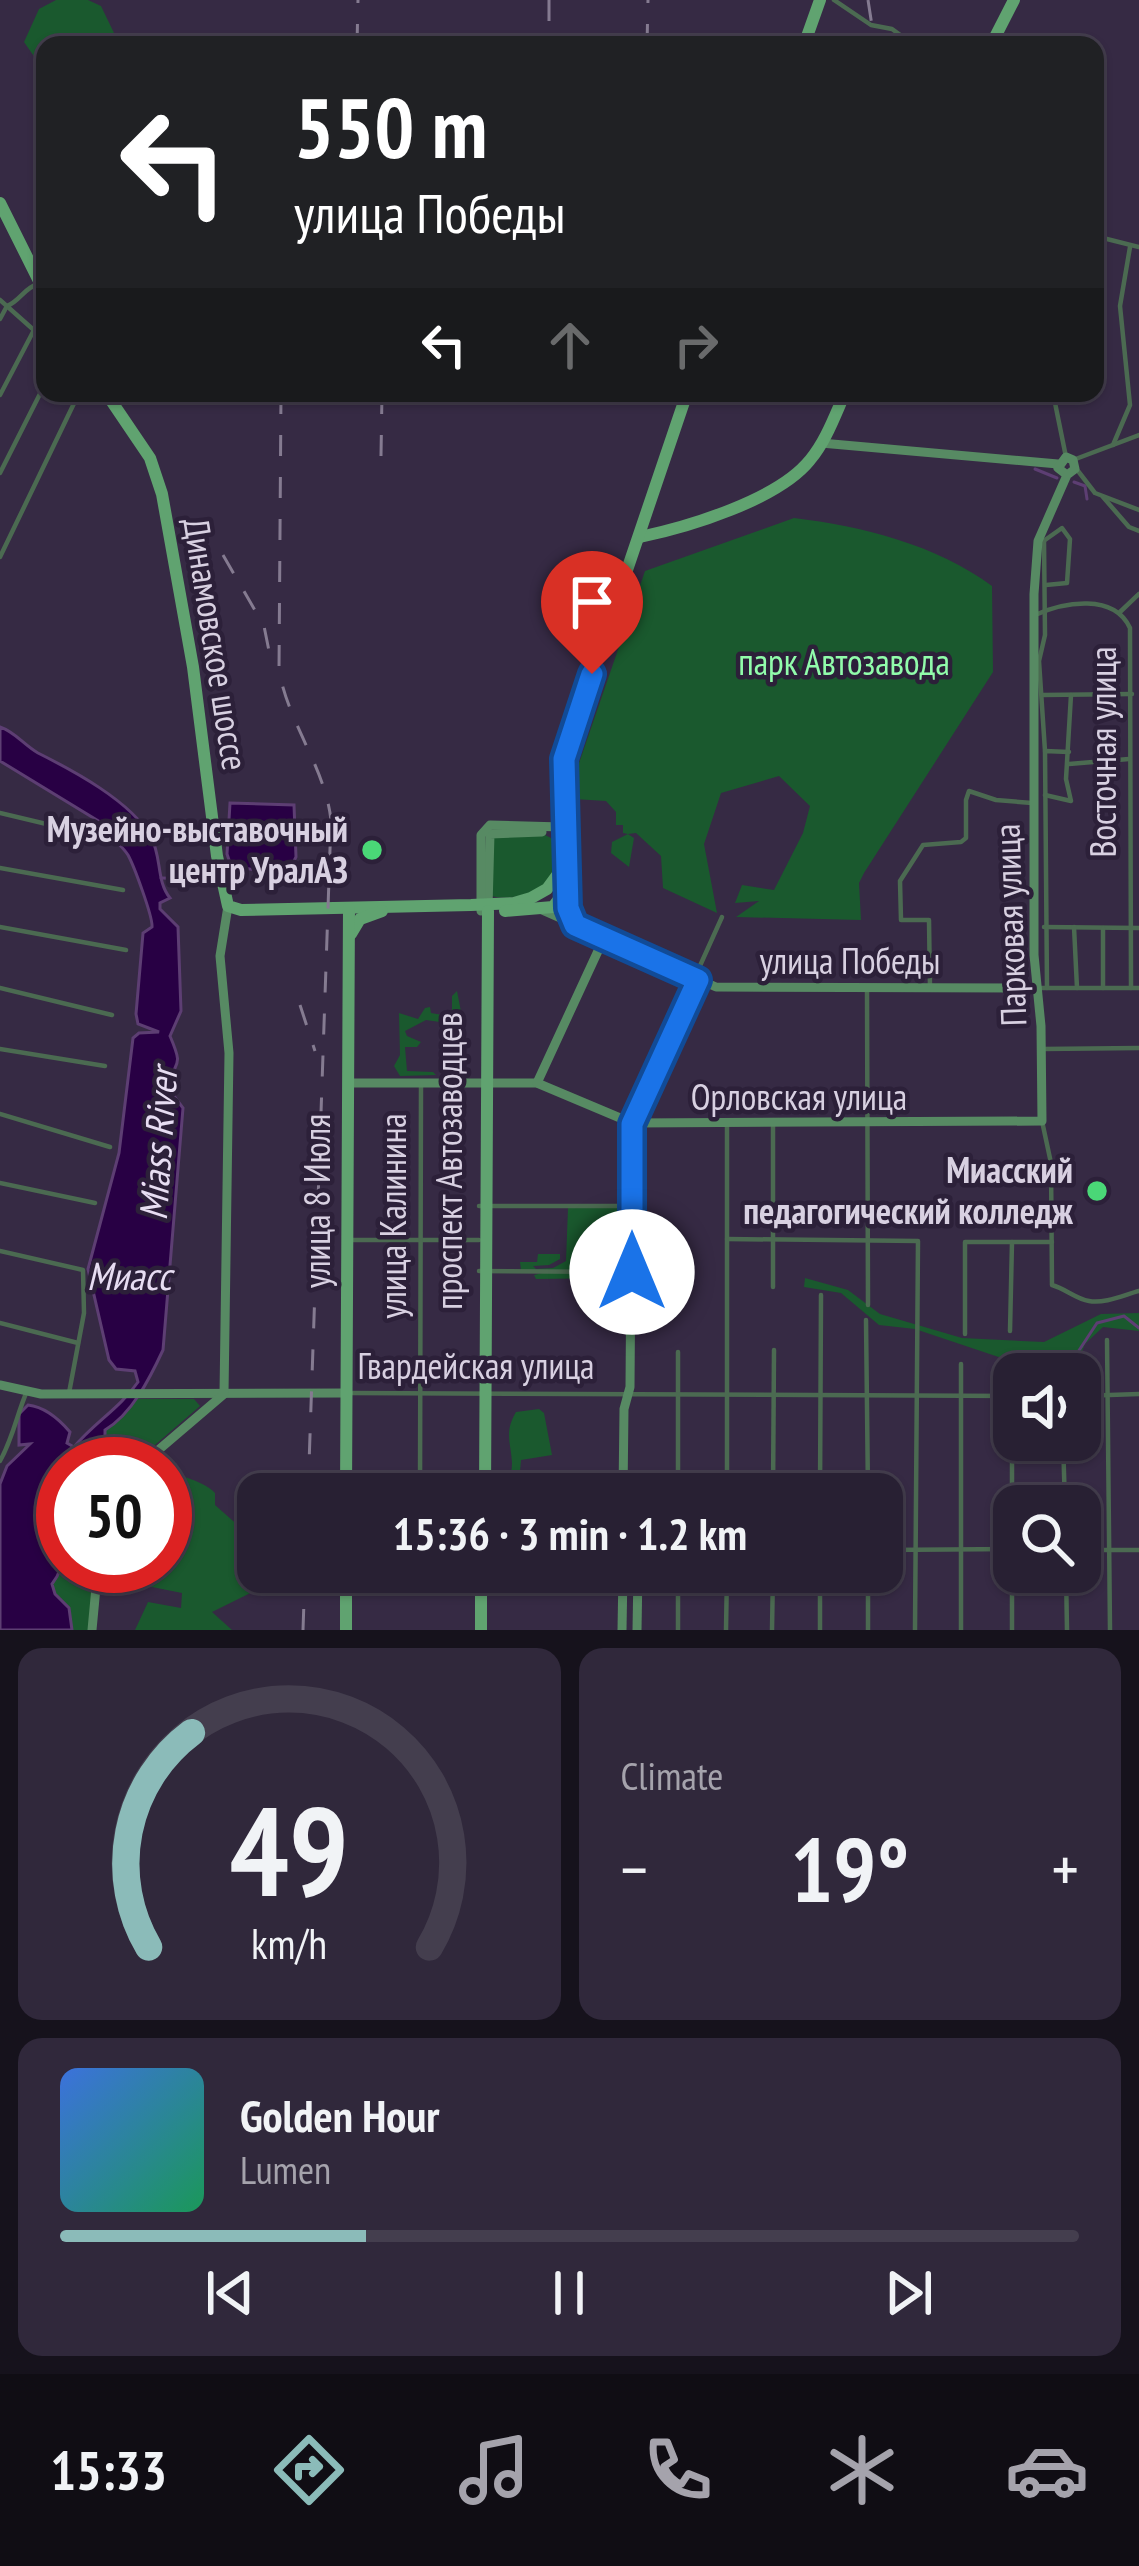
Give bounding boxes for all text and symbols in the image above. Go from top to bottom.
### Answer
text: 550 m [294,72,487,181]
icon: left [96,84,252,240]
text: улица Победы [294,178,565,248]
icon: left [411,312,477,378]
icon: ahead [537,312,603,378]
icon: right [663,312,729,378]
street label: Динамовское шоссе [173,514,260,773]
pin [541,551,643,674]
icon: arrive [559,569,625,635]
park label: парк Автозавода [738,638,950,685]
street label: Восточная улица [1079,646,1126,858]
place label: Музейно-выставочный центр УралАЗ [47,805,348,893]
street label: Парковая улица [982,823,1037,1027]
marker: Музейно-выставочный центр УралАЗ [359,837,385,863]
street label: улица Победы [760,937,940,984]
street label: проспект Автозаводцев [425,1012,472,1310]
water label: Miass River [127,1061,189,1222]
street label: Орловская улица [691,1073,907,1120]
street label: улица Калинина [369,1113,416,1319]
street label: улица 8 Июля [293,1114,340,1288]
place label: Миасский педагогический колледж [743,1146,1074,1234]
marker: Миасский педагогический колледж [1084,1178,1110,1204]
position arrow [569,1209,695,1335]
water label: Миасс [87,1250,175,1301]
street label: Гвардейская улица [357,1342,595,1389]
map controls [993,1353,1101,1593]
button: sound [993,1353,1101,1461]
speed limit sign: 50 [36,1437,192,1593]
button: search [993,1485,1101,1593]
text: 15:36 · 3 min · 1.2 km [393,1504,747,1562]
text: Climate [621,1750,723,1801]
text: 49 [230,1769,349,1930]
text: 19° [790,1810,909,1927]
text: − [621,1826,648,1911]
text: + [1052,1826,1079,1911]
text: km/h [251,1915,327,1971]
text: Golden Hour [240,2086,440,2144]
text: Lumen [240,2144,331,2195]
icon: previous [197,2260,263,2326]
icon: pause [536,2260,602,2326]
icon: next [876,2260,942,2326]
icon: directions [267,2428,351,2512]
icon: music [452,2428,536,2512]
icon: phone [636,2428,720,2512]
icon: climate [820,2428,904,2512]
icon: car [1005,2428,1089,2512]
text: 15:33 [50,2435,167,2505]

